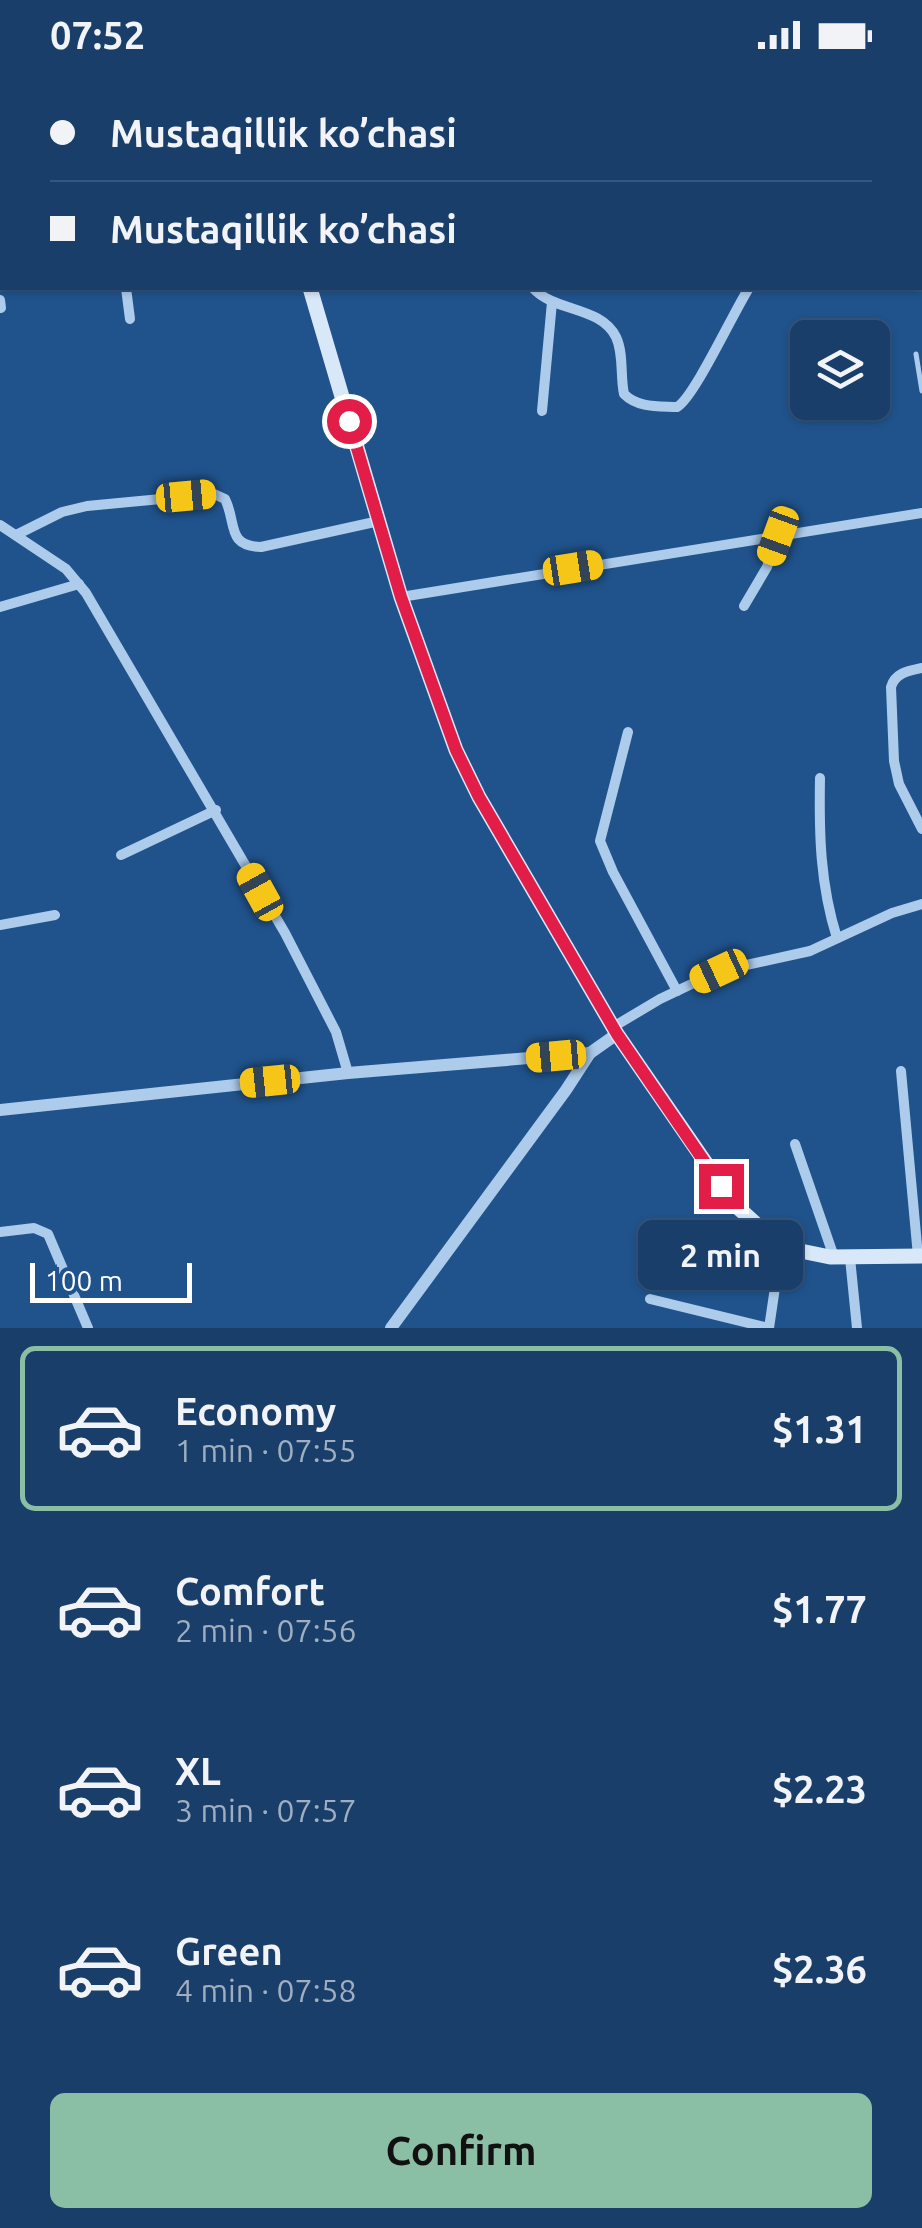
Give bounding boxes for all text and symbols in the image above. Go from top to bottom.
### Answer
text: 07:52 [50,14,145,56]
text: Mustaqillik ko’chasi [110,112,457,154]
text: Mustaqillik ko’chasi [110,208,457,250]
map controls [790,320,890,420]
button: layers [790,320,890,420]
route start [327,399,372,444]
car [155,478,217,514]
car [754,503,802,569]
car [541,548,605,588]
car [232,858,288,926]
car [685,945,753,997]
car [525,1038,587,1074]
car [239,1063,301,1099]
route end [699,1164,744,1209]
callout: 2 min [638,1221,804,1291]
text: 2 min [680,1237,761,1273]
scale bar [30,1258,192,1302]
text: 100 m [45,1265,123,1296]
icon: car [55,1384,145,1474]
text: Economy [175,1390,336,1432]
text: $1.31 [772,1408,867,1450]
text: 1 min · 07:55 [175,1432,357,1468]
icon: car [55,1564,145,1654]
text: Comfort [175,1570,325,1612]
text: $1.77 [772,1588,867,1630]
text: 2 min · 07:56 [175,1612,357,1648]
icon: car [55,1744,145,1834]
text: XL [175,1750,221,1792]
text: $2.23 [772,1768,867,1810]
text: 3 min · 07:57 [175,1792,357,1828]
icon: car [55,1924,145,2014]
text: Green [175,1930,283,1972]
text: $2.36 [772,1948,867,1990]
text: 4 min · 07:58 [175,1972,357,2008]
button: Confirm [50,2093,872,2208]

